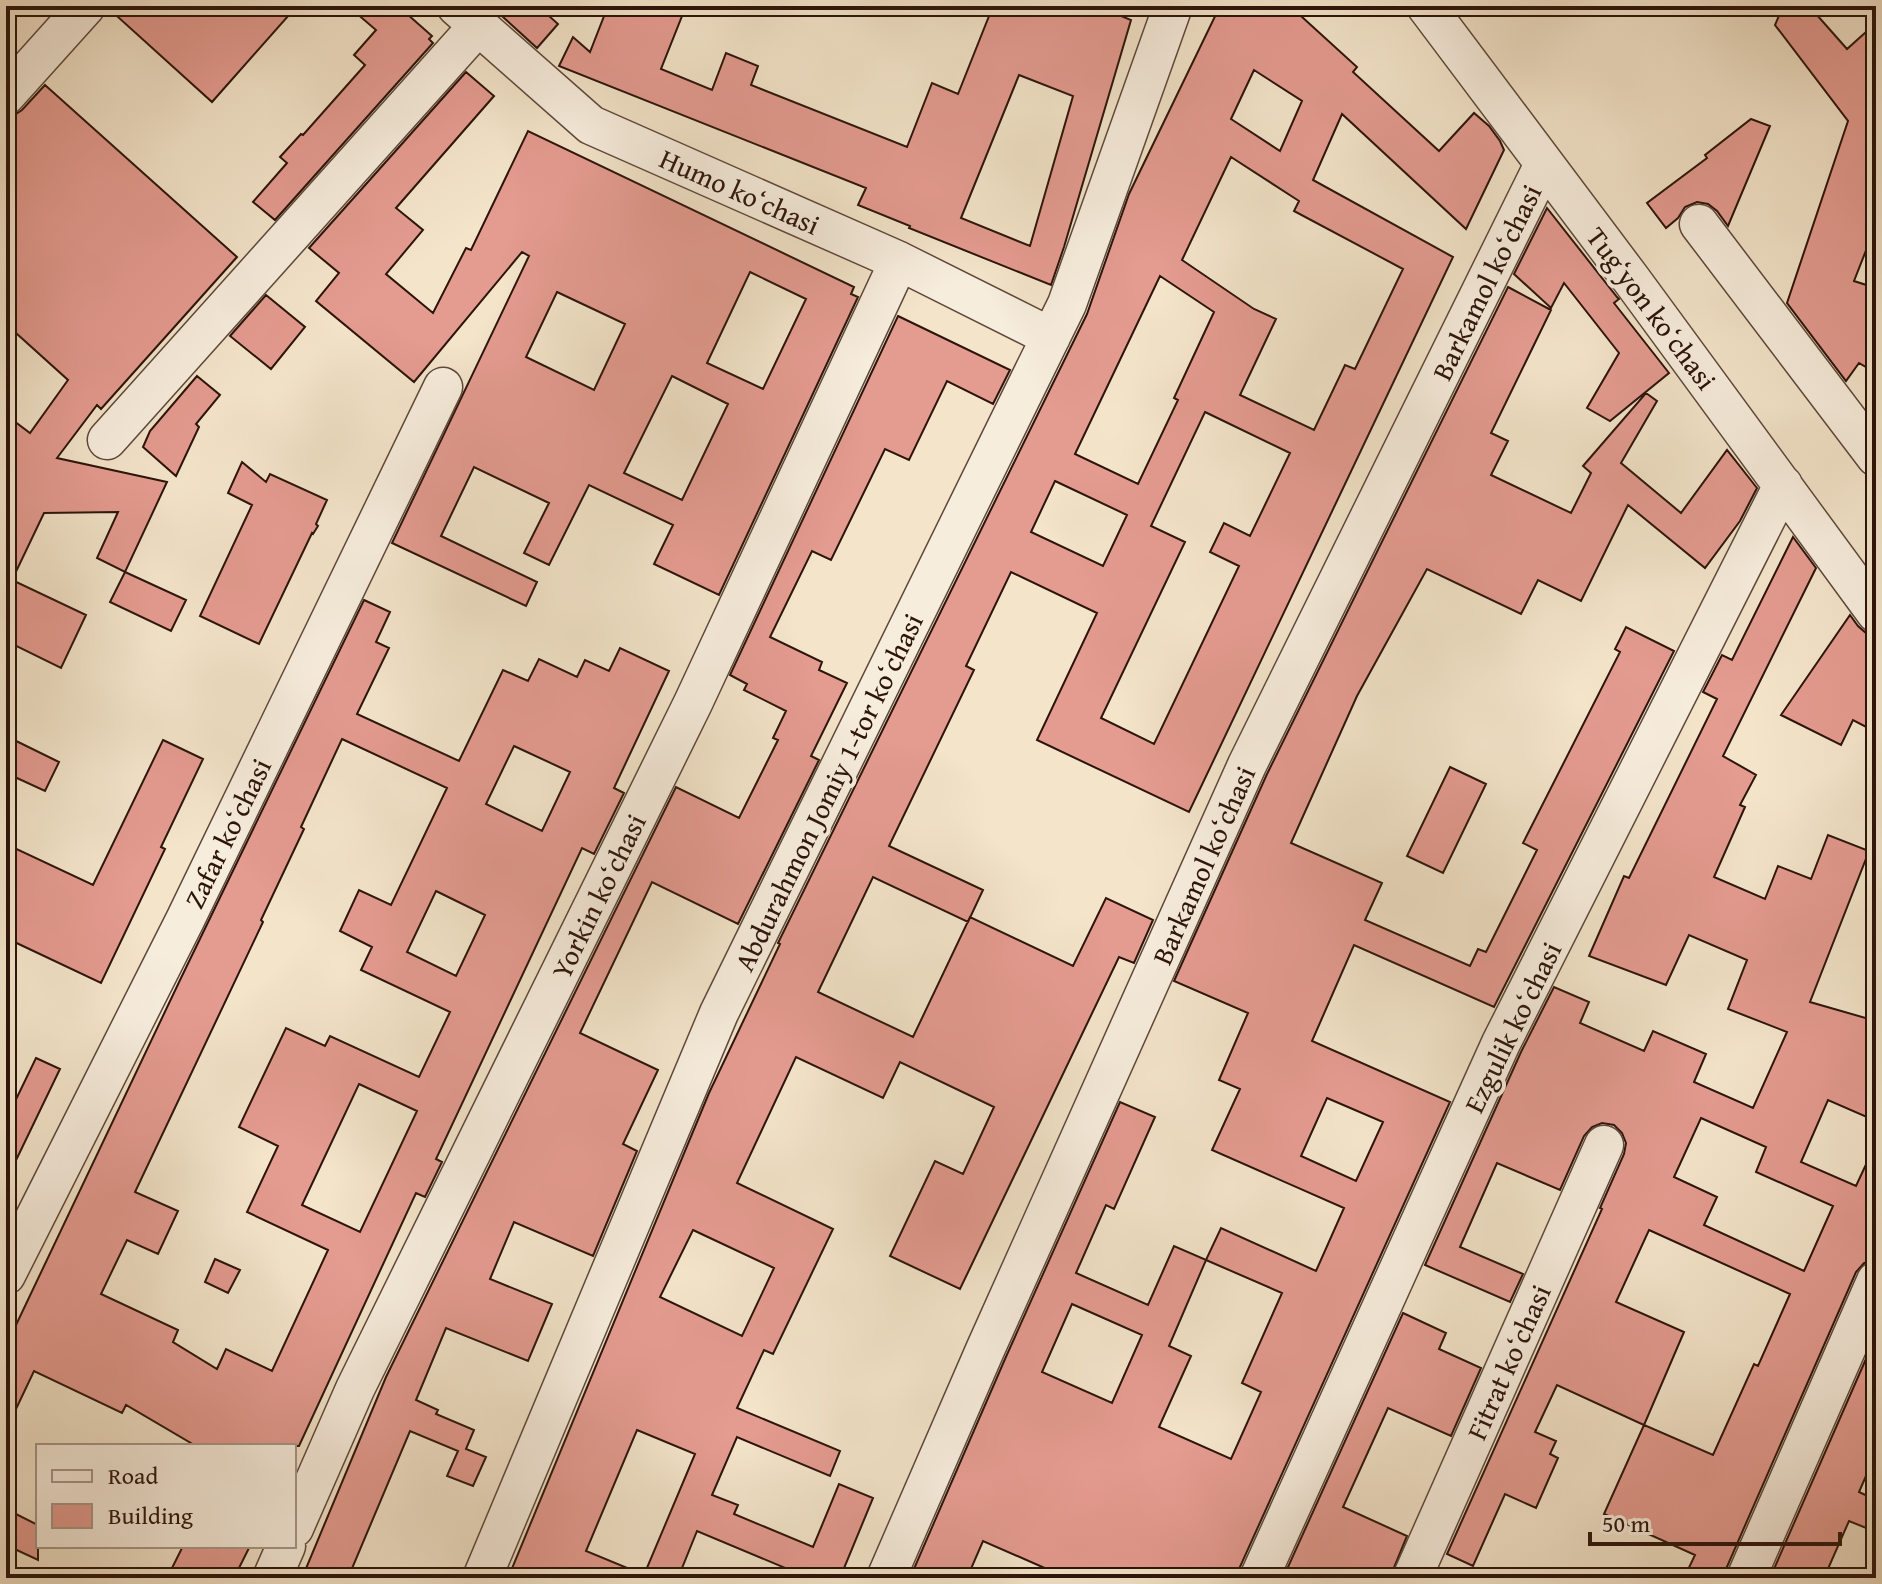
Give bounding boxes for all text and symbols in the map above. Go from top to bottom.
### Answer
street label: Humo koʻchasi [653,137,827,245]
street label: Barkamol koʻchasi [1421,177,1551,387]
street label: Tugʻyon koʻchasi [1577,218,1727,398]
street label: Abdurahmon Jomiy 1-tor koʻchasi [723,606,933,978]
street label: Zafar koʻchasi [173,751,281,915]
street label: Barkamol koʻchasi [1141,759,1265,971]
street label: Yorkin koʻchasi [540,806,656,985]
street label: Ezgulik koʻchasi [1453,934,1571,1119]
street label: Fitrat koʻchasi [1455,1278,1561,1446]
legend [36,1444,296,1548]
text: Road [108,1458,158,1493]
scale bar [1590,1496,1840,1546]
text: Building [108,1498,193,1533]
text: 50 m [1602,1506,1650,1541]

